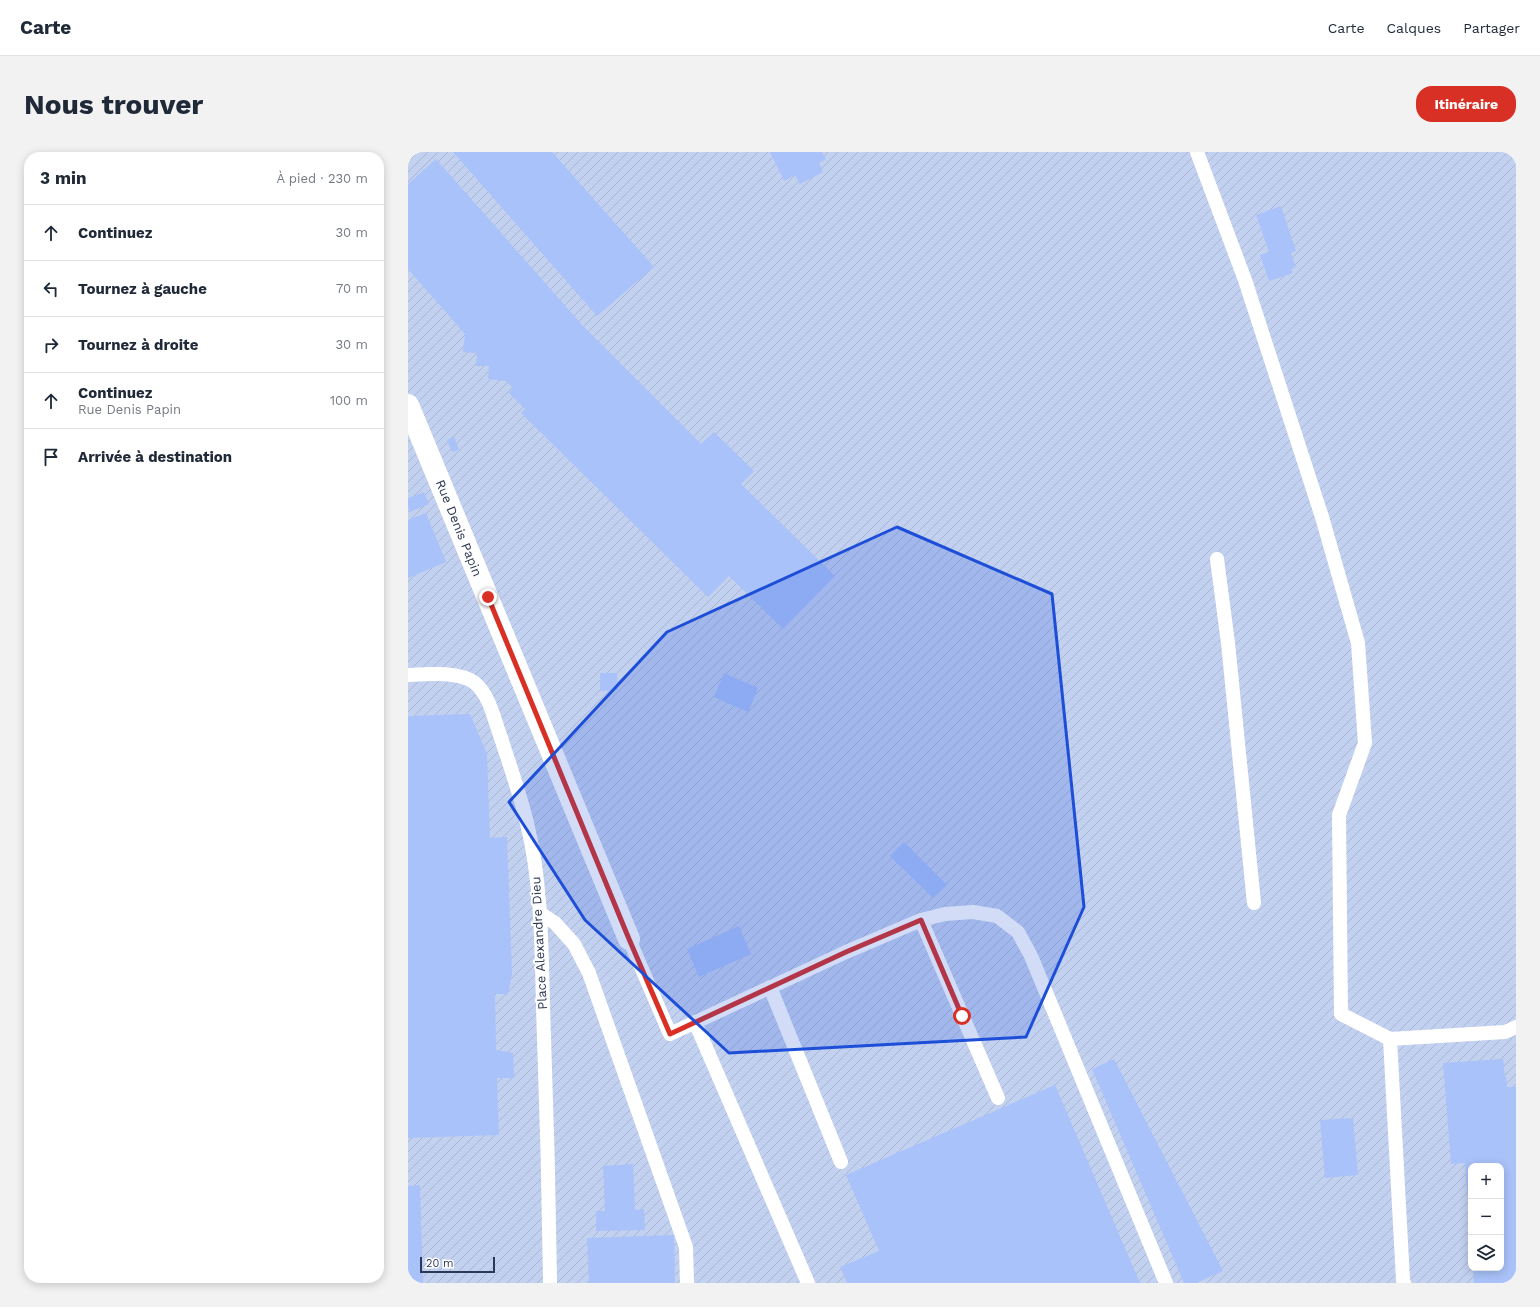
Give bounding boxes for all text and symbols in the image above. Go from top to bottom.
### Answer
text: Carte [20,16,71,39]
text: Carte [1328,20,1365,36]
text: Calques [1387,20,1441,36]
text: Partager [1463,20,1520,36]
button: Itinéraire [1416,86,1516,122]
text: Nous trouver [24,88,203,121]
text: 3 min [40,168,86,188]
text: À pied · 230 m [276,171,368,186]
icon: ahead [40,222,62,244]
text: Continuez [78,224,152,242]
text: 30 m [336,225,368,240]
icon: left [40,278,62,300]
text: Tournez à gauche [78,280,207,298]
text: 70 m [336,281,368,296]
icon: right [40,334,62,356]
text: Tournez à droite [78,336,198,354]
text: 30 m [336,337,368,352]
text: Continuez [78,384,152,402]
icon: ahead [40,390,62,412]
text: 100 m [330,393,368,408]
text: Rue Denis Papin [78,402,181,417]
icon: arrive [40,446,62,468]
text: Arrivée à destination [78,448,232,466]
street label: Rue Denis Papin [433,477,485,579]
route end [479,588,497,606]
street label: Place Alexandre Dieu [528,876,550,1010]
route start [953,1007,971,1025]
map controls [1468,1163,1504,1271]
button: + [1468,1163,1504,1199]
button: − [1468,1199,1504,1235]
button: layers [1468,1235,1504,1271]
scale bar [420,1255,495,1274]
text: 20 m [426,1257,454,1270]

